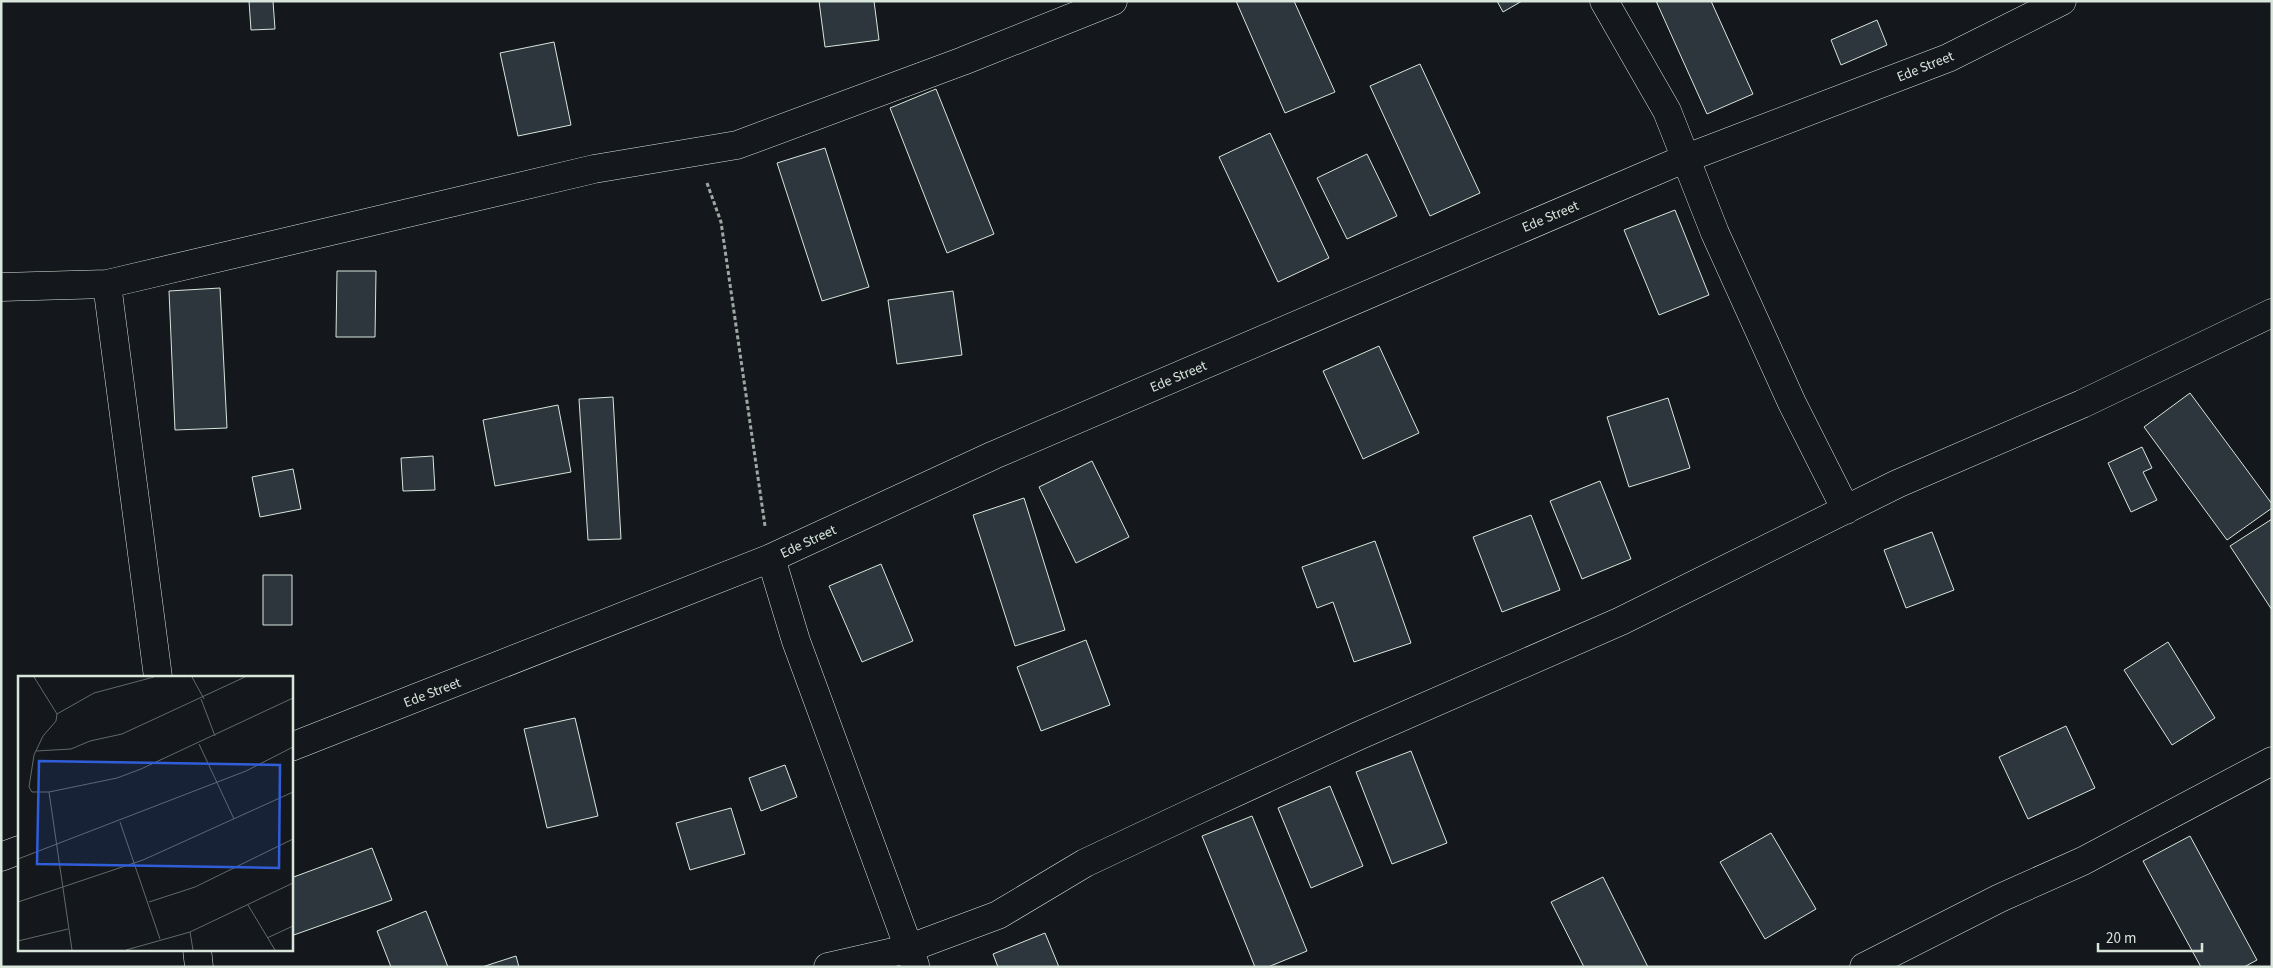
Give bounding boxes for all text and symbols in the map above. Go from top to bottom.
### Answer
street label: Ede Street [1894,46,1957,87]
street label: Ede Street [1519,196,1582,238]
street label: Ede Street [1147,356,1210,398]
street label: Ede Street [777,520,840,564]
street label: Ede Street [401,673,464,713]
inset map [18,676,292,950]
scale bar [2098,920,2202,952]
text: 20 m [2106,928,2136,949]

